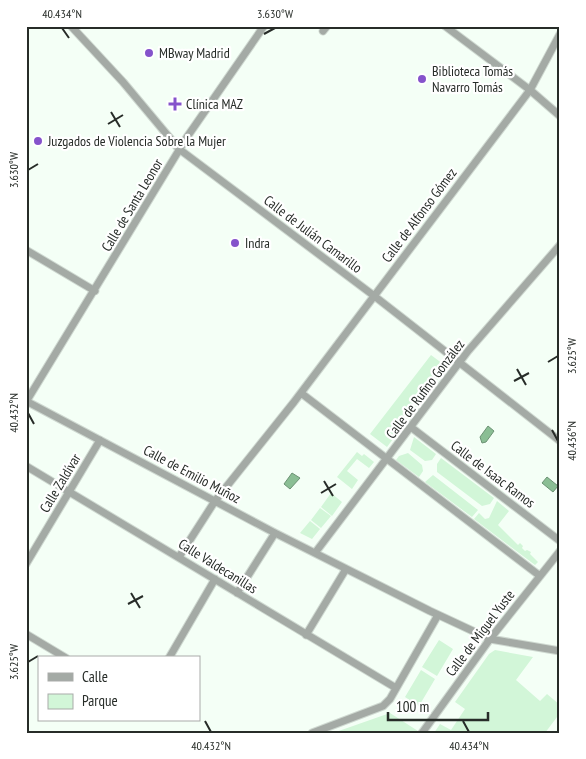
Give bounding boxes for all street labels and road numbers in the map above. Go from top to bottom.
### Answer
street label: Calle de Santa Leonor [97,155,167,255]
street label: Calle de Alfonso Gómez [378,164,460,266]
street label: Calle de Julián Camarillo [260,191,366,277]
street label: Calle de Rufino González [382,336,468,442]
street label: Calle de Isaac Ramos [447,436,539,512]
street label: Calle de Emilio Muñoz [140,441,244,507]
street label: Calle Zaldívar [35,450,85,516]
street label: Calle Valdecanillas [175,535,261,598]
street label: Calle de Miguel Yuste [442,586,518,680]

